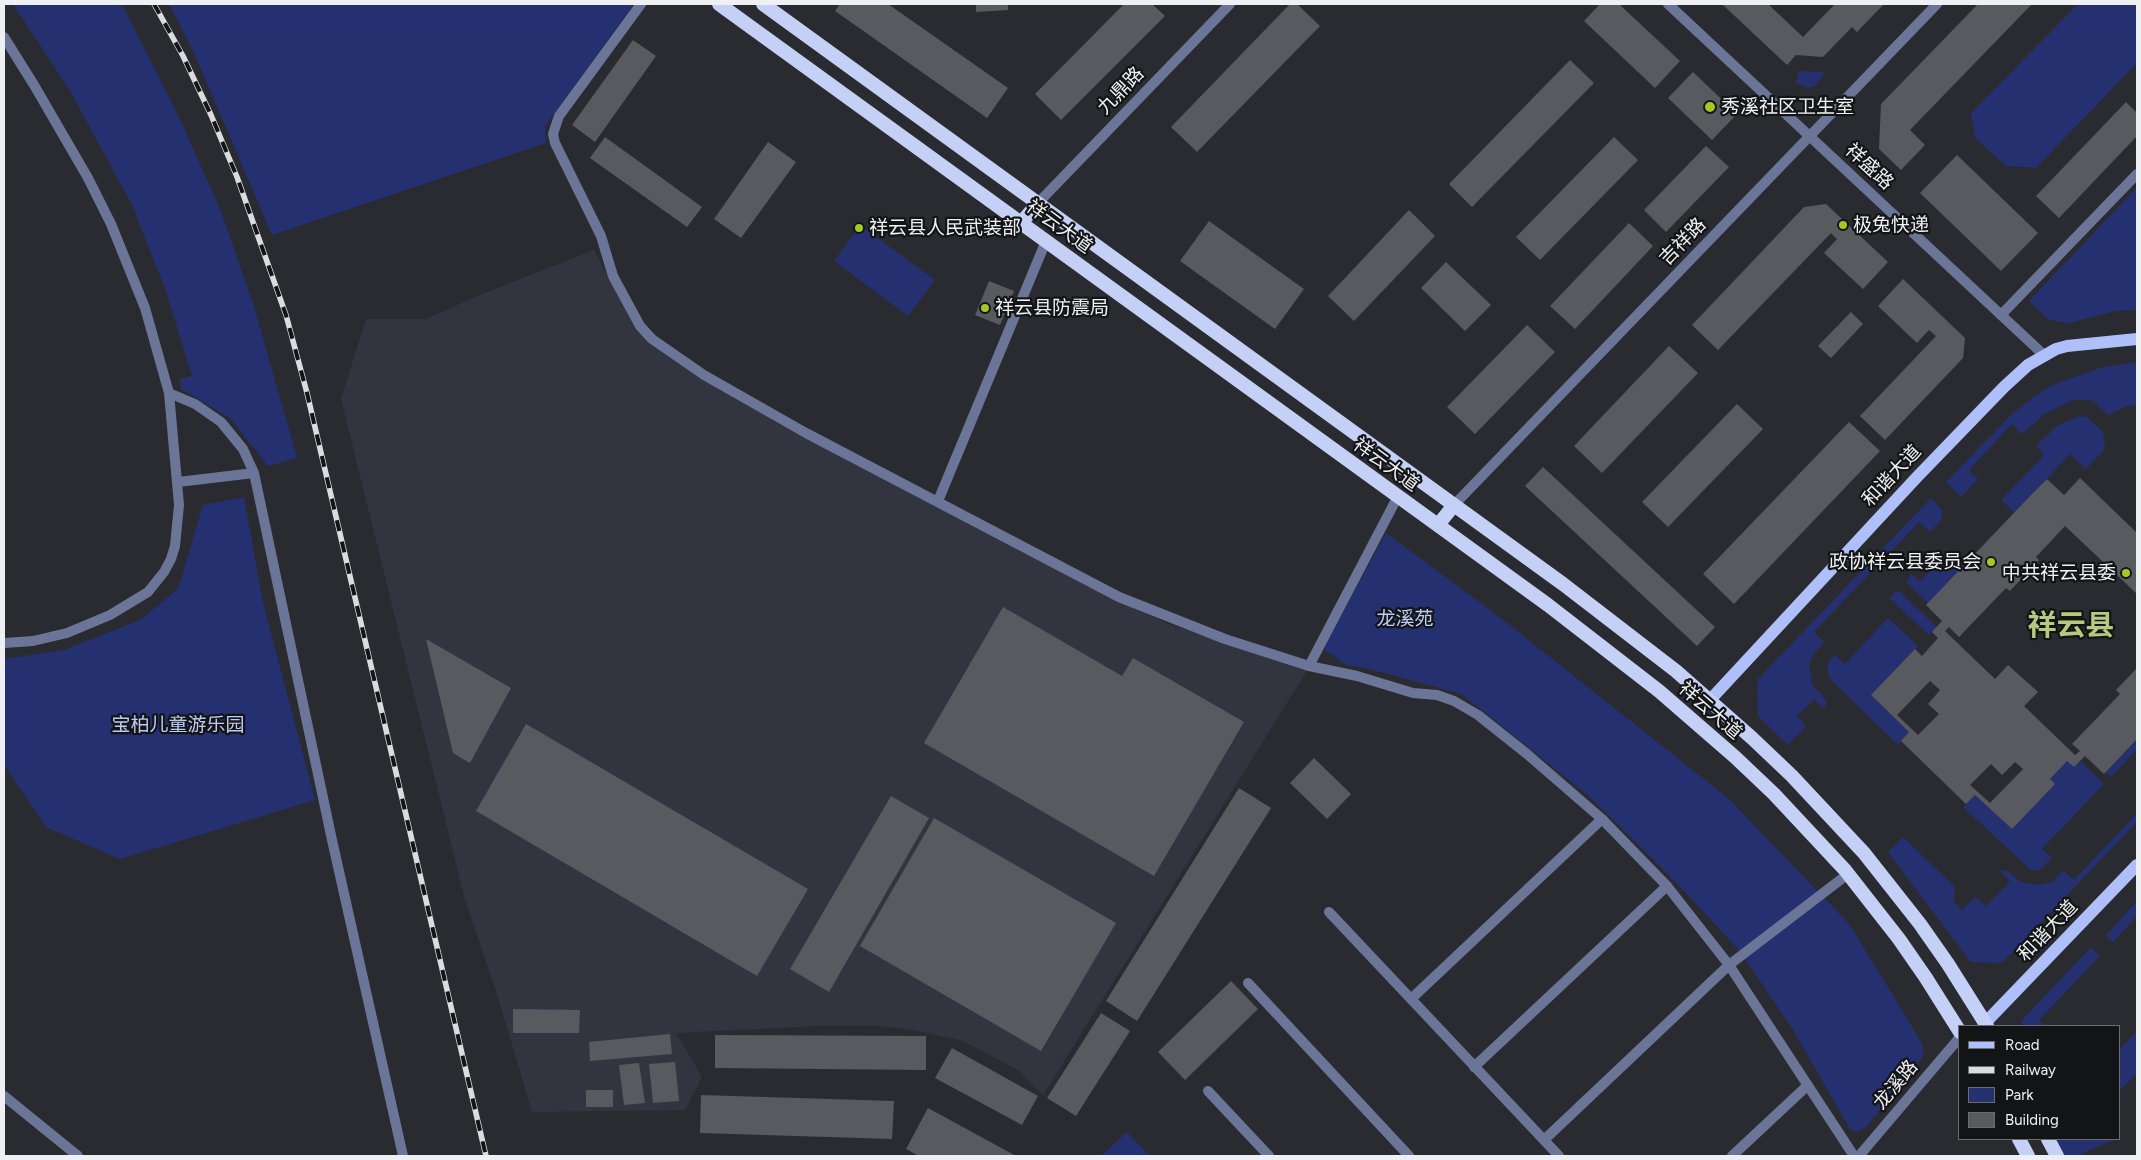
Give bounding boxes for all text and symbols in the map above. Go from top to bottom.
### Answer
street label: 九鼎路 [1093,63,1149,119]
place label: 秀溪社区卫生室 [1721,96,1854,118]
marker: 秀溪社区卫生室 [1703,100,1717,114]
street label: 祥盛路 [1840,139,1898,195]
street label: 祥云大道 [1022,195,1096,259]
street label: 吉祥路 [1655,214,1711,270]
place label: 极兔快递 [1853,214,1929,236]
place label: 祥云县人民武装部 [869,217,1021,239]
marker: 极兔快递 [1837,219,1849,231]
marker: 祥云县人民武装部 [853,222,865,234]
place label: 祥云县防震局 [995,297,1109,319]
marker: 祥云县防震局 [979,302,991,314]
street label: 祥云大道 [1349,433,1423,497]
street label: 和谐大道 [1858,440,1926,512]
place label: 政协祥云县委员会 [1829,551,1981,573]
marker: 政协祥云县委员会 [1985,556,1997,568]
place label: 中共祥云县委 [2002,562,2116,584]
marker: 中共祥云县委 [2120,567,2132,579]
park label: 龙溪苑 [1377,608,1433,630]
district label: 祥云县 [2028,610,2114,644]
street label: 祥云大道 [1674,677,1746,745]
park label: 宝柏儿童游乐园 [112,714,244,736]
street label: 和谐大道 [2013,896,2083,966]
legend [1958,1025,2121,1140]
text: Road [2005,1036,2040,1054]
street label: 龙溪路 [1869,1056,1923,1114]
text: Railway [2005,1061,2056,1079]
text: Park [2005,1086,2034,1104]
text: Building [2005,1111,2059,1129]

